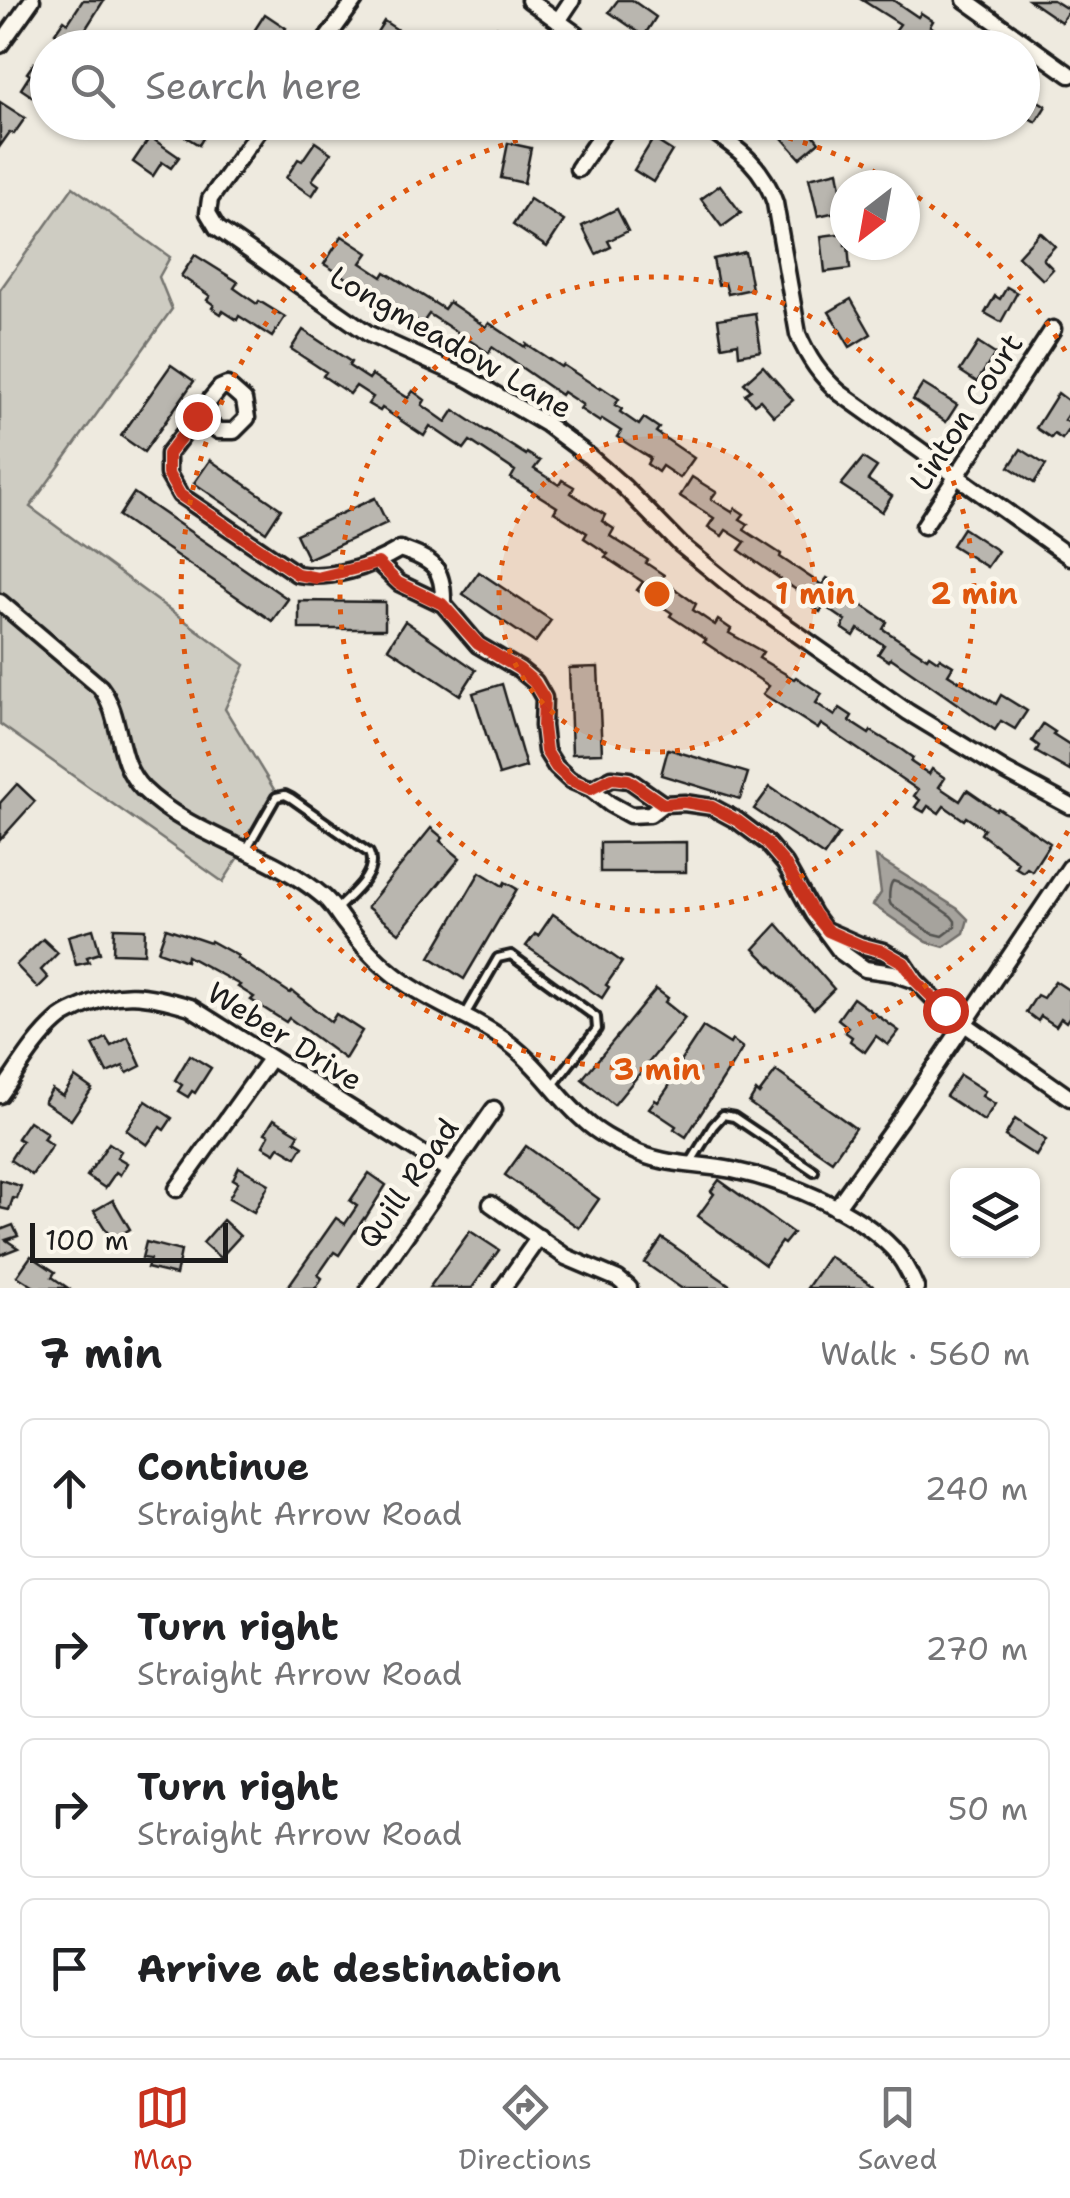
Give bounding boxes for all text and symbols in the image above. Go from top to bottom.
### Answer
search box [30,30,1040,140]
icon: search [65,58,120,113]
text: Search here [145,60,362,111]
north arrow [830,170,920,260]
street label: Longmeadow Lane [322,256,580,428]
street label: Linton Court [900,325,1032,499]
route end [175,394,221,440]
text: 1 min [775,573,855,614]
text: 2 min [930,573,1018,614]
centre of rings [639,576,675,612]
street label: Weber Drive [199,972,371,1100]
route start [923,988,969,1034]
text: 3 min [613,1049,701,1090]
street label: Quill Road [348,1110,468,1256]
map controls [950,1168,1040,1258]
button: layers [950,1168,1040,1258]
scale bar [30,1218,228,1262]
text: 100 m [45,1221,129,1259]
text: 7 min [40,1325,162,1381]
text: Walk · 560 m [820,1332,1030,1375]
text: Continue [137,1441,309,1492]
icon: ahead [42,1461,97,1516]
text: 240 m [925,1467,1028,1510]
text: Straight Arrow Road [137,1492,462,1535]
text: Turn right [137,1601,339,1652]
icon: right [42,1621,97,1676]
text: 270 m [925,1627,1028,1670]
text: Straight Arrow Road [137,1652,462,1695]
text: Turn right [137,1761,339,1812]
icon: right [42,1781,97,1836]
text: 50 m [948,1787,1028,1830]
text: Straight Arrow Road [137,1812,462,1855]
icon: arrive [42,1941,97,1996]
text: Arrive at destination [137,1943,561,1994]
tab: Map [133,2080,193,2178]
tab: Directions [458,2080,592,2178]
tab: Saved [858,2080,937,2178]

